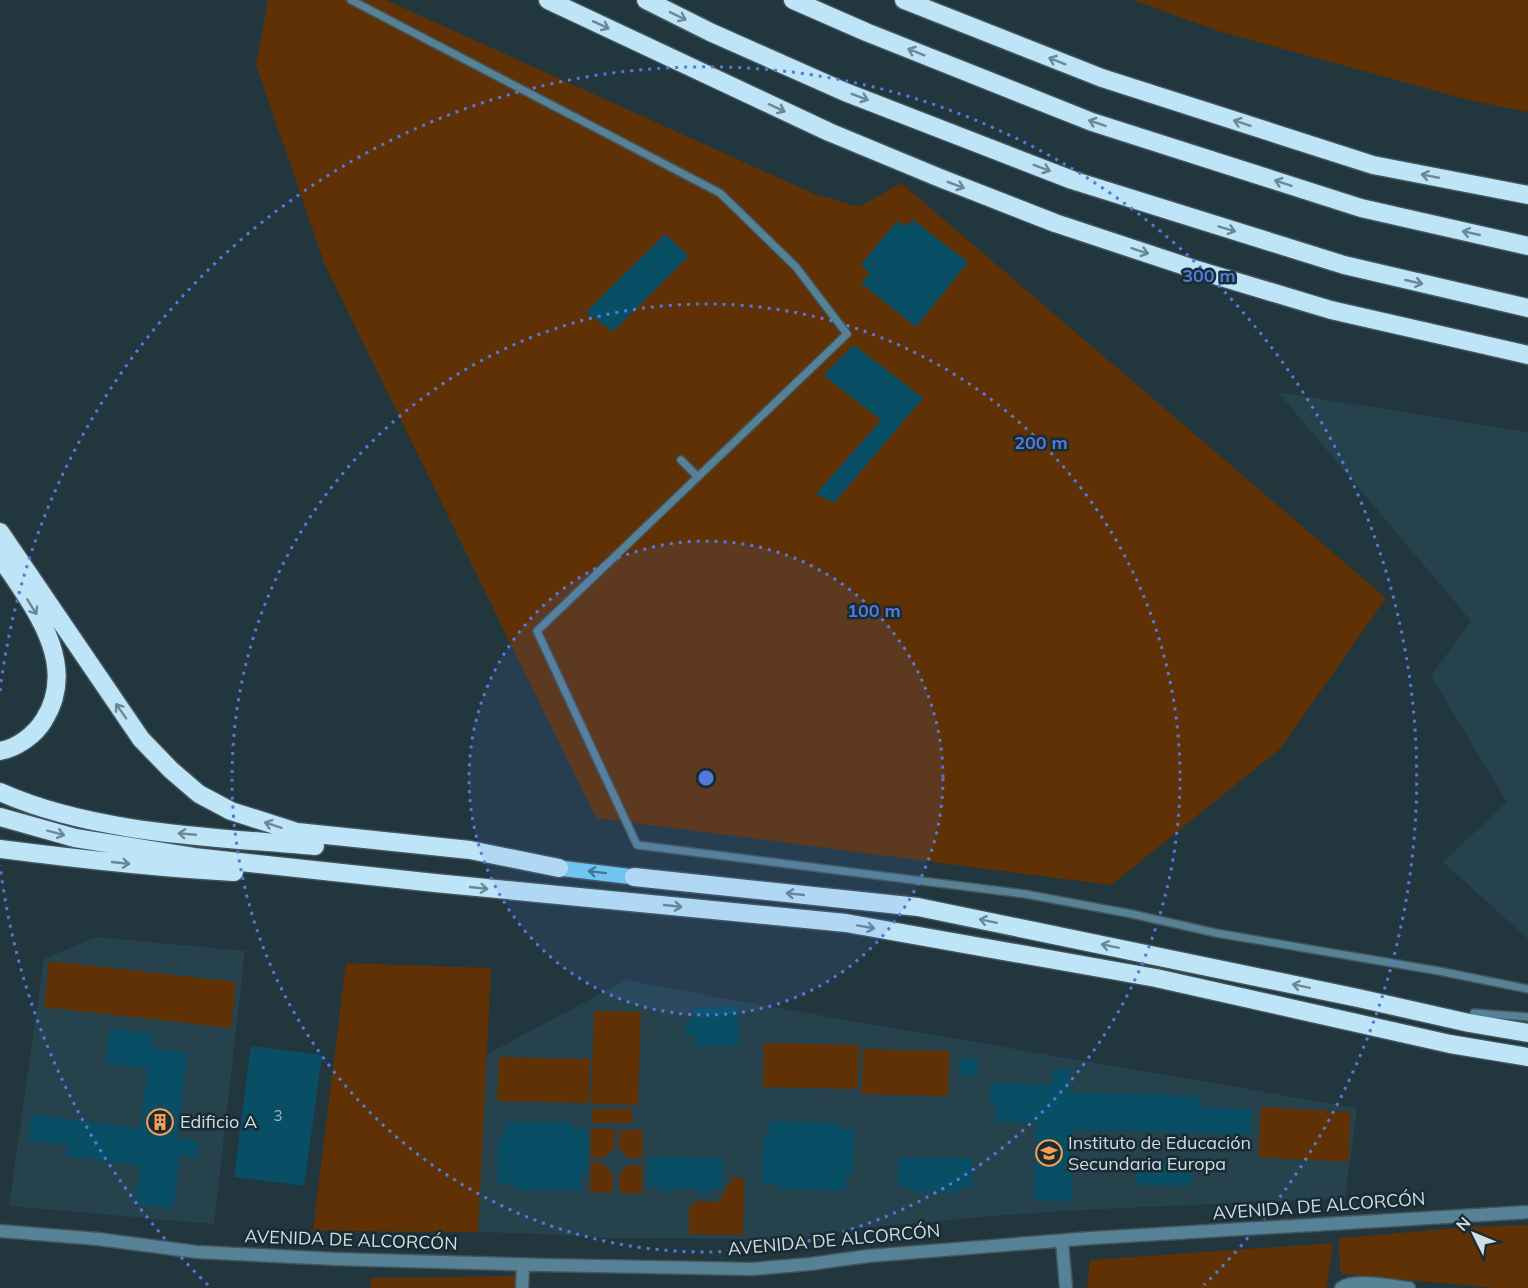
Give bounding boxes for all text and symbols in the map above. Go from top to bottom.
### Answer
one-way arrow [669,10,687,22]
one-way arrow [591,20,609,32]
one-way arrow [907,45,925,56]
one-way arrow [1049,54,1067,65]
one-way arrow [850,93,869,104]
one-way arrow [768,102,786,114]
one-way arrow [1088,117,1107,128]
one-way arrow [1233,117,1252,128]
one-way arrow [1032,163,1050,174]
one-way arrow [1420,170,1440,181]
one-way arrow [1274,176,1293,187]
one-way arrow [947,180,965,191]
one-way arrow [1217,224,1236,235]
one-way arrow [1462,227,1481,238]
one-way arrow [1130,246,1149,257]
text: 300 m [1182,264,1236,287]
one-way arrow [1405,276,1424,288]
text: 200 m [1014,431,1068,454]
one-way arrow [26,598,38,615]
text: 100 m [847,599,901,622]
one-way arrow [115,703,127,719]
centre of rings [696,768,716,788]
one-way arrow [264,818,283,829]
one-way arrow [47,827,66,839]
one-way arrow [177,828,197,839]
one-way arrow [110,858,130,869]
one-way arrow [587,867,607,878]
one-way arrow [468,883,488,894]
one-way arrow [785,888,805,899]
one-way arrow [662,901,682,912]
one-way arrow [978,915,998,926]
one-way arrow [856,922,876,933]
one-way arrow [1100,940,1120,951]
one-way arrow [1291,980,1311,991]
house number: 3 [273,1106,283,1125]
building icon: Edificio A [145,1107,175,1137]
place label: Edificio A [180,1110,257,1133]
place label: Instituto de Educación Secundaria Europa [1068,1131,1251,1175]
school or university icon: Instituto de Educación Secundaria Europa [1034,1138,1064,1168]
street label: AVENIDA DE ALCORCÓN [1212,1187,1426,1224]
north arrow [1444,1204,1504,1264]
text: N [1452,1213,1474,1235]
street label: AVENIDA DE ALCORCÓN [727,1219,941,1260]
street label: AVENIDA DE ALCORCÓN [244,1224,458,1255]

